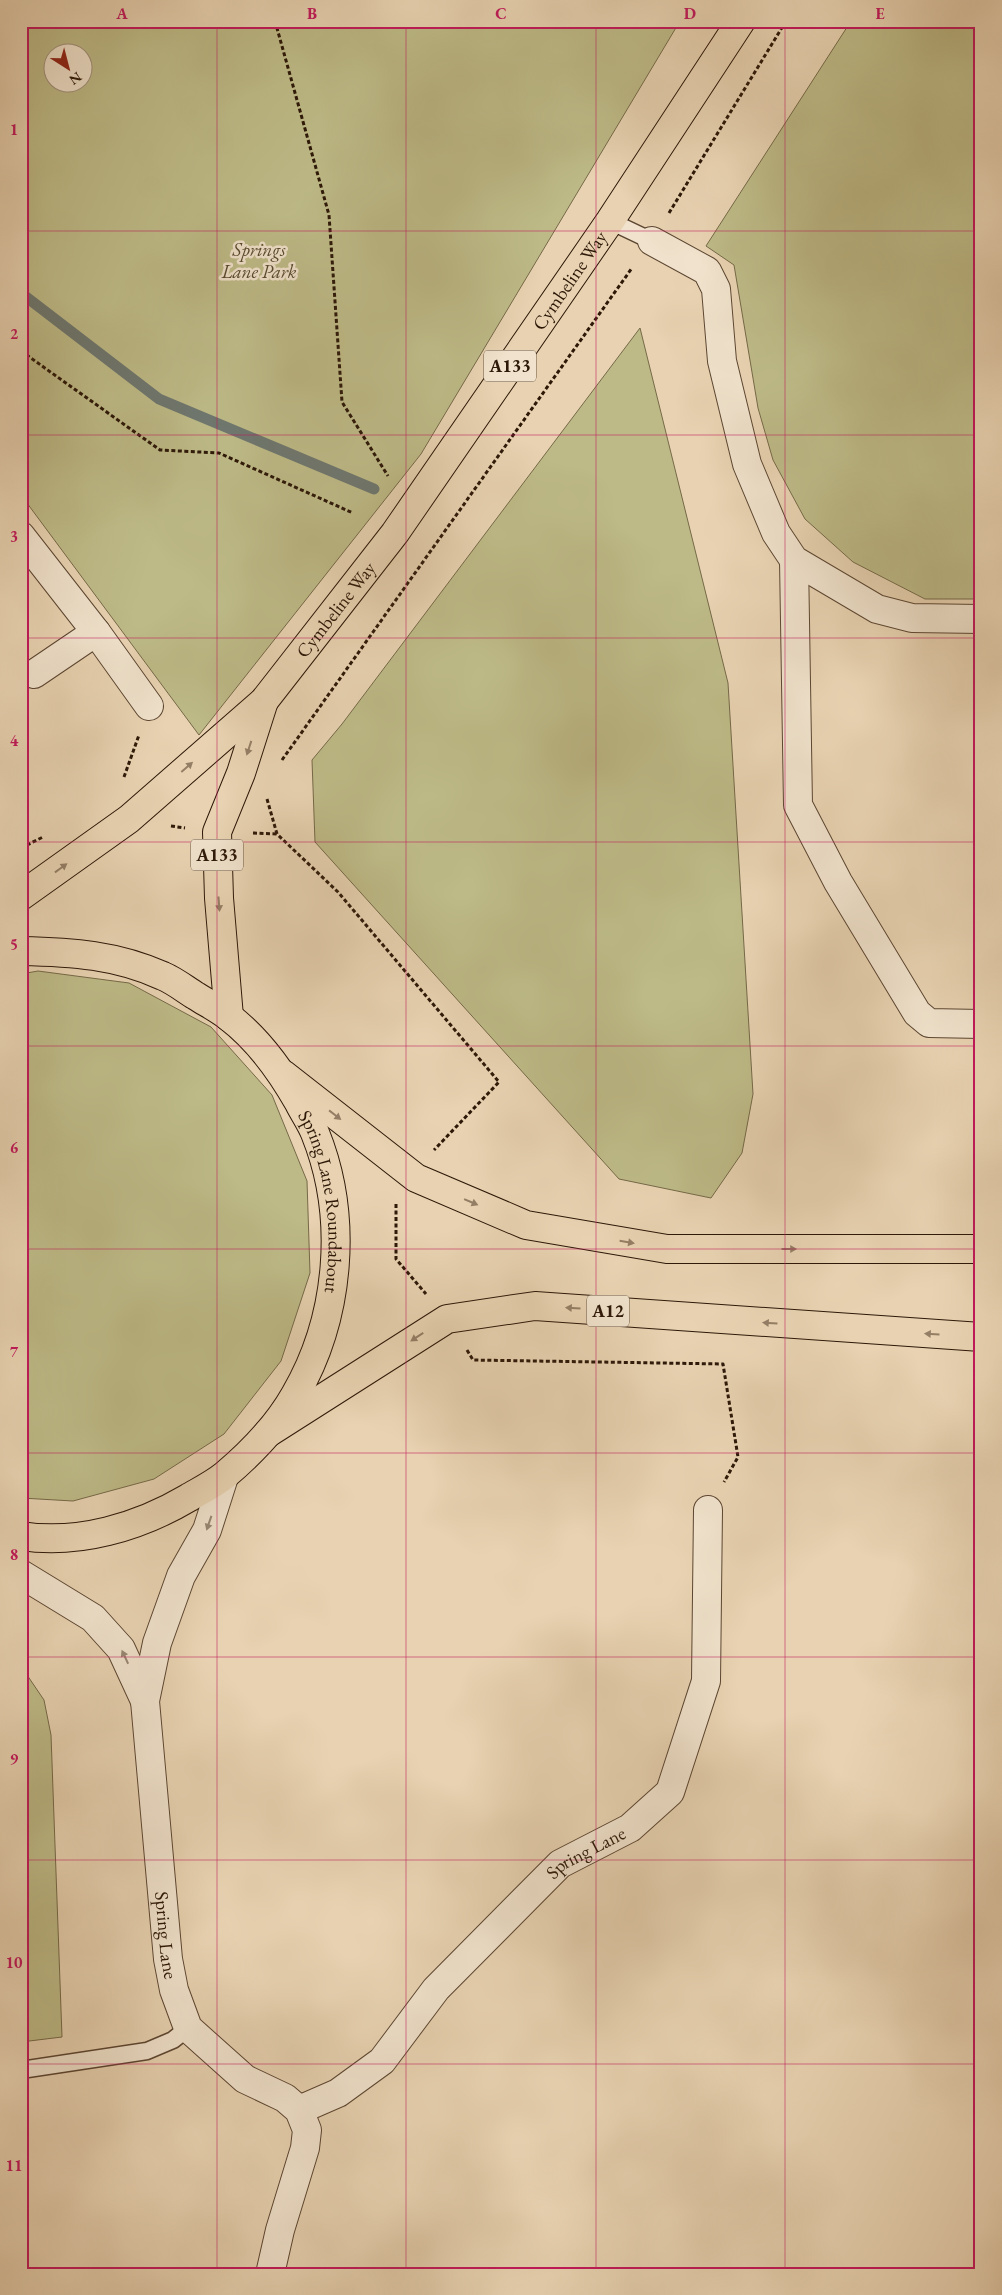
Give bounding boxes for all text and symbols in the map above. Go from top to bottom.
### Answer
text: A [115,3,128,24]
text: B [307,3,317,24]
text: C [495,3,507,24]
text: D [684,3,696,24]
text: E [875,3,885,24]
north arrow [42,42,92,92]
text: N [65,68,86,90]
text: 1 [10,119,18,140]
street label: Cymbeline Way [527,225,613,335]
park label: Springs Lane Park [220,237,297,284]
text: 2 [10,323,19,344]
road number: A133 [484,351,536,382]
text: 3 [10,526,18,547]
street label: Cymbeline Way [290,556,382,663]
text: 4 [10,730,19,751]
one-way arrow [245,740,253,755]
one-way arrow [181,761,194,772]
road number: A133 [191,840,243,870]
one-way arrow [54,863,68,873]
one-way arrow [216,896,224,912]
text: 5 [10,934,18,955]
street label: Spring Lane Roundabout [292,1105,348,1295]
one-way arrow [328,1109,341,1120]
text: 6 [10,1137,19,1158]
one-way arrow [464,1198,478,1206]
one-way arrow [619,1239,635,1247]
one-way arrow [781,1245,797,1253]
road number: A12 [587,1295,629,1326]
one-way arrow [565,1304,581,1312]
one-way arrow [762,1318,778,1326]
one-way arrow [924,1329,940,1337]
one-way arrow [410,1333,424,1342]
text: 7 [10,1341,19,1362]
one-way arrow [205,1516,213,1531]
text: 8 [10,1544,18,1565]
one-way arrow [120,1650,128,1664]
text: 9 [10,1748,19,1769]
street label: Spring Lane [540,1820,630,1885]
street label: Spring Lane [149,1890,184,1981]
text: 10 [6,1952,23,1973]
text: 11 [6,2155,22,2176]

